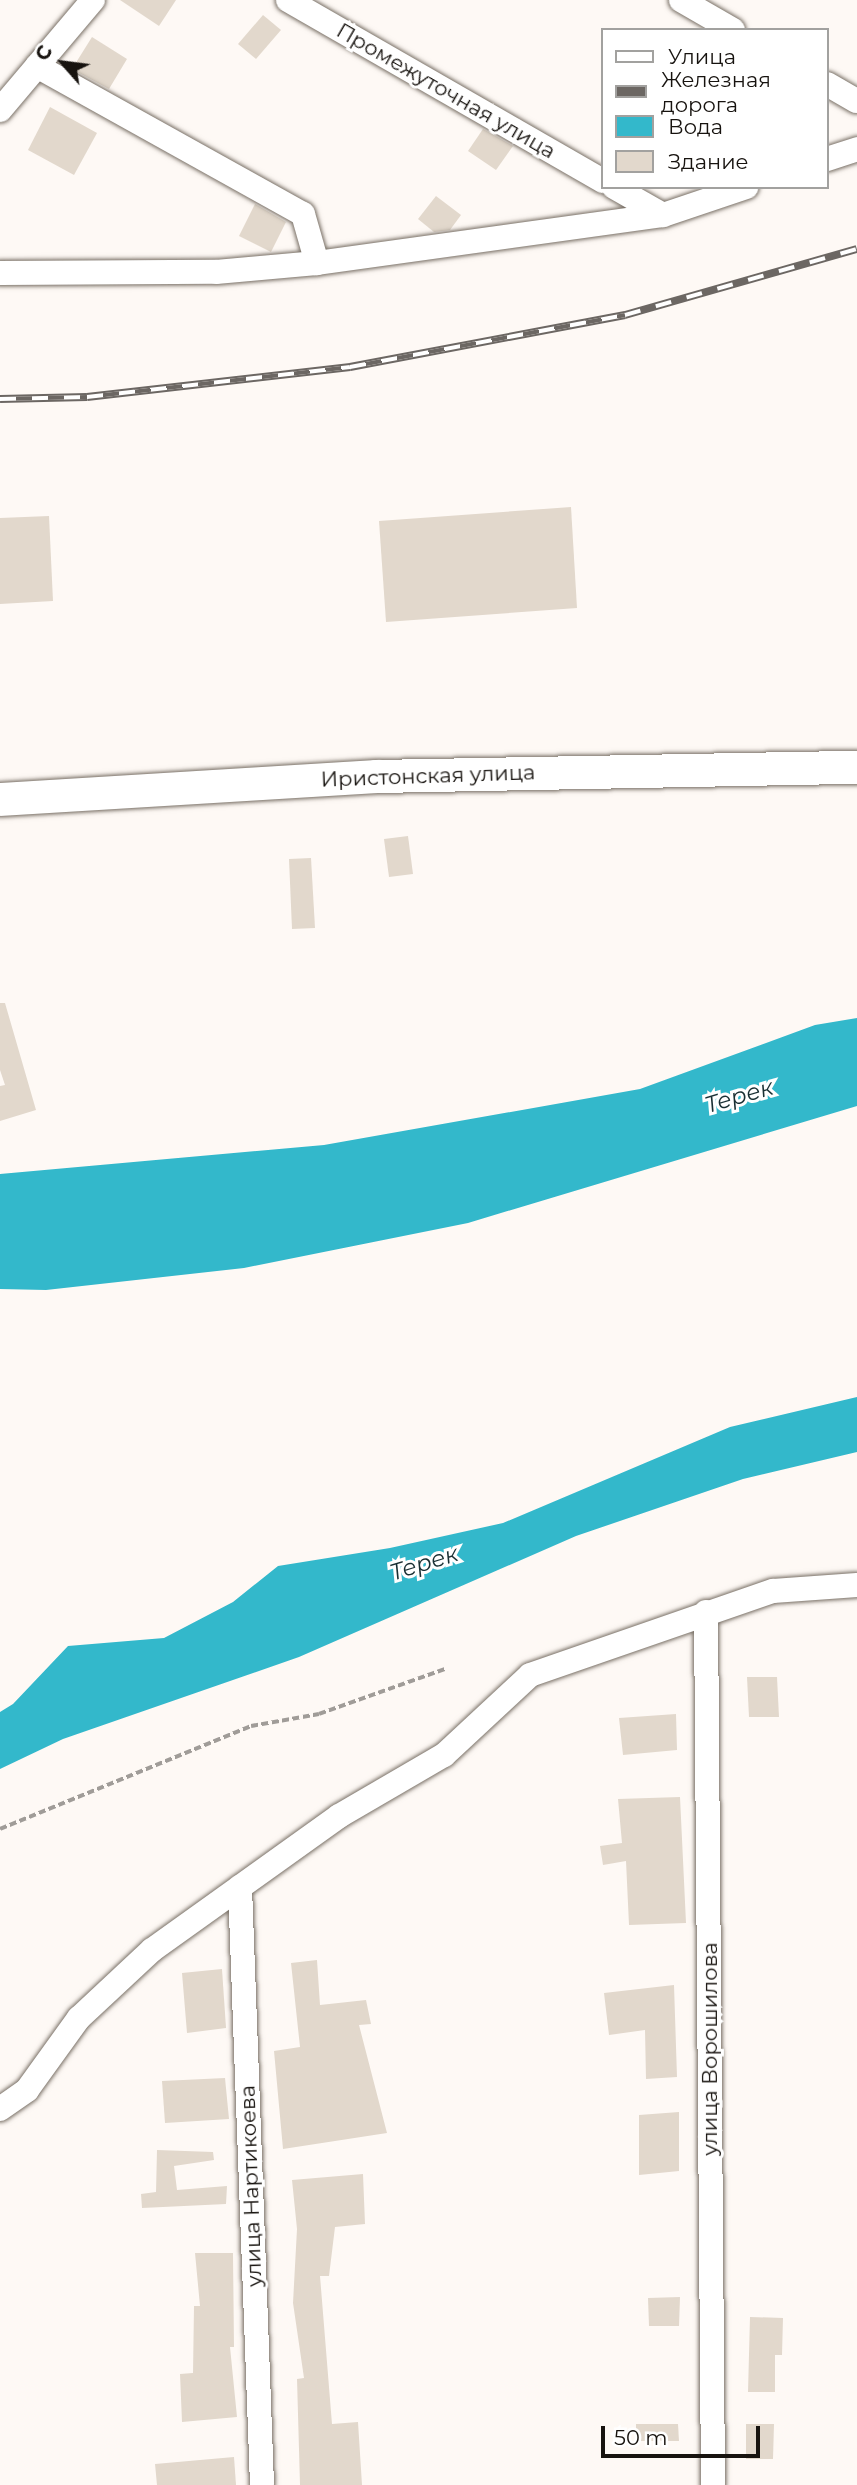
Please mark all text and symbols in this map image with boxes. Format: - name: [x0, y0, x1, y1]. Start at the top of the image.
- street label: Промежуточная улица: [332, 18, 560, 164]
- north arrow: [28, 28, 98, 98]
- legend: [602, 28, 829, 189]
- text: С: [31, 41, 57, 64]
- text: Улица: [668, 44, 736, 69]
- text: Железная дорога: [661, 67, 771, 117]
- text: Вода: [668, 114, 723, 139]
- text: Здание: [668, 149, 749, 174]
- street label: Иристонская улица: [320, 760, 536, 792]
- water label: Терек: [702, 1073, 776, 1119]
- water label: Терек: [386, 1540, 462, 1586]
- street label: улица Ворошилова: [697, 1942, 723, 2156]
- street label: улица Нартикоева: [235, 2085, 267, 2287]
- scale bar: [605, 2412, 764, 2456]
- text: 50 m: [614, 2425, 668, 2450]

